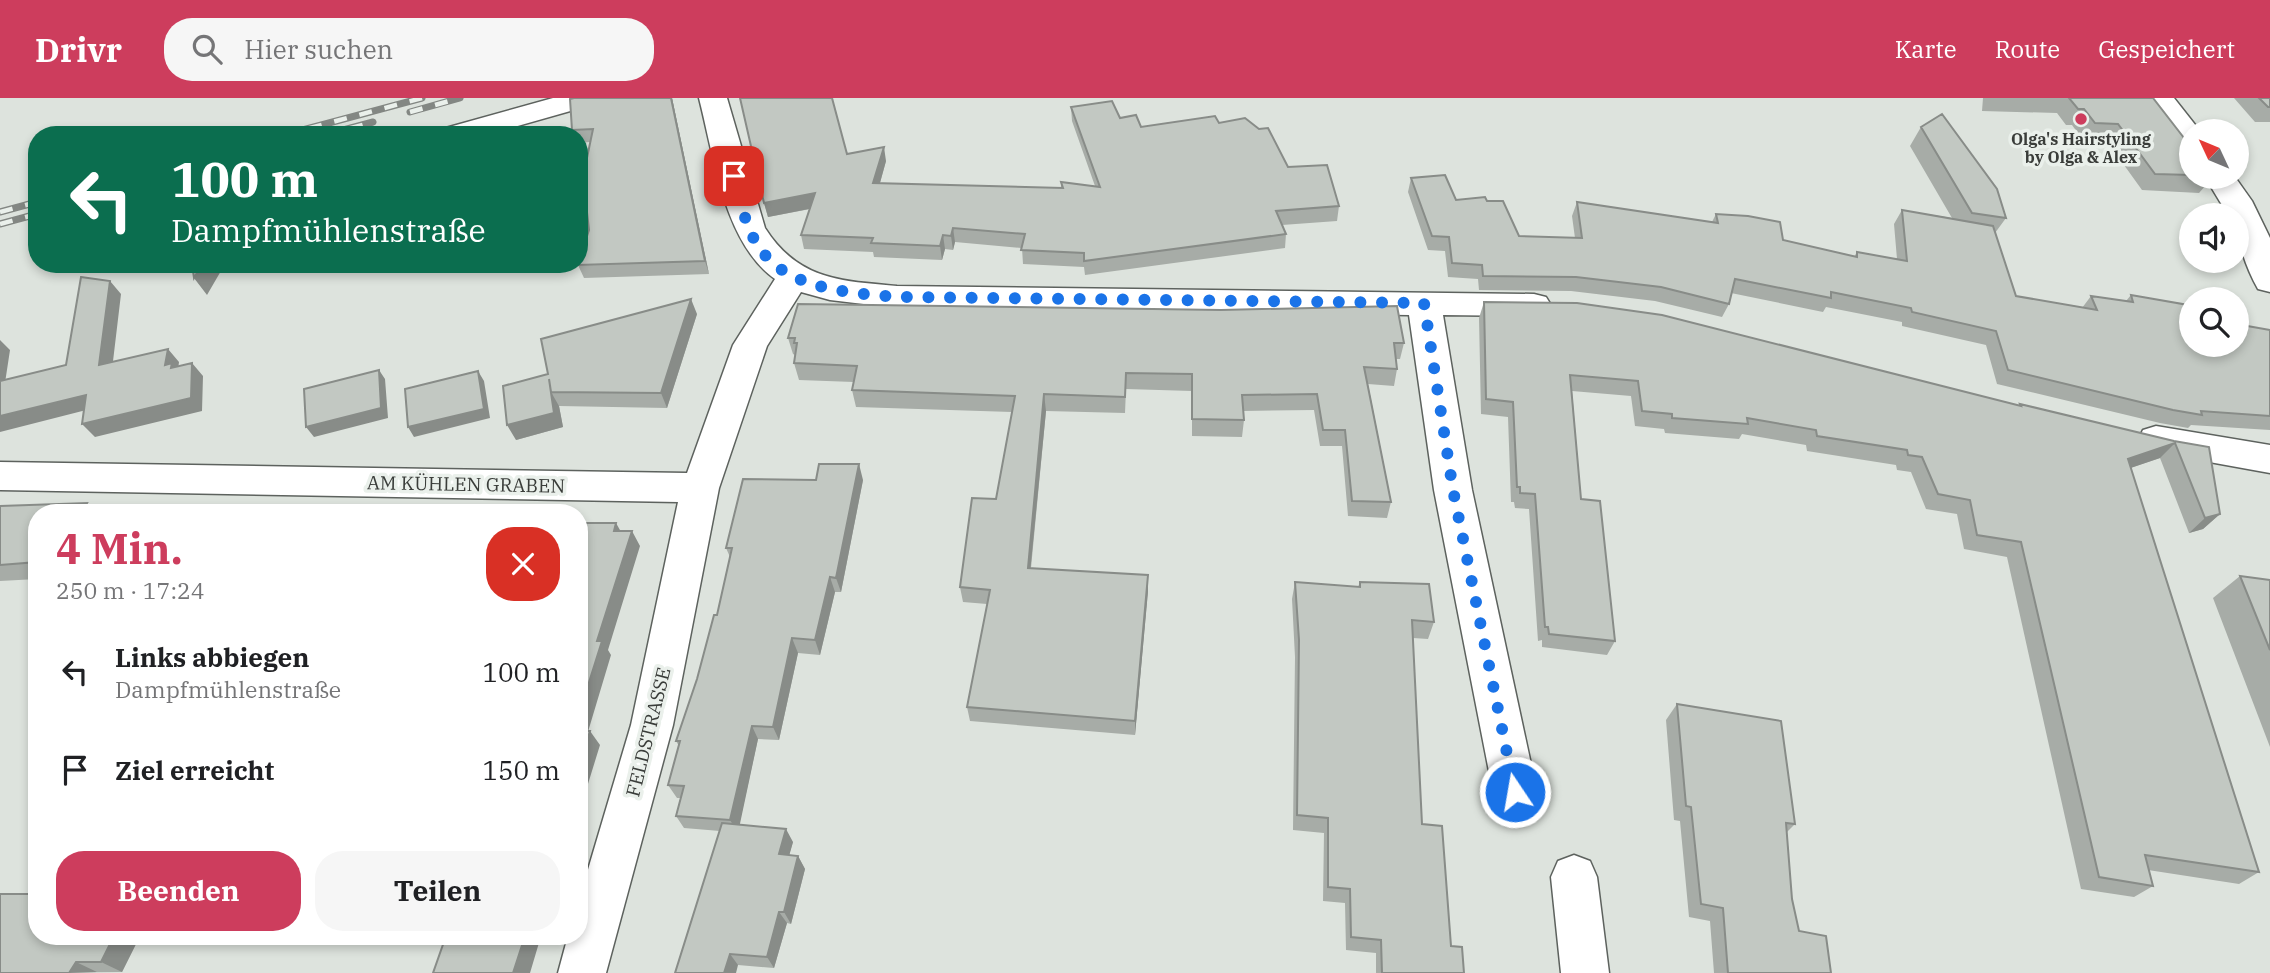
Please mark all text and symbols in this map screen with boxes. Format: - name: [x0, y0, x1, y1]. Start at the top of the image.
- search box: [164, 18, 654, 81]
- text: Drivr: [35, 28, 122, 71]
- icon: search: [188, 30, 226, 68]
- text: Hier suchen: [244, 32, 393, 66]
- text: Karte: [1895, 33, 1957, 65]
- text: Route: [1995, 33, 2060, 65]
- text: Gespeichert: [2098, 33, 2235, 65]
- marker: Olga's Hairstyling by Olga & Alex: [2073, 111, 2089, 127]
- north arrow: [2179, 119, 2249, 189]
- map controls: [2179, 119, 2249, 357]
- place label: Olga's Hairstyling by Olga & Alex: [2011, 129, 2152, 167]
- pin: [704, 146, 764, 206]
- text: 100 m: [171, 147, 318, 210]
- icon: left: [56, 154, 147, 245]
- icon: arrive: [715, 157, 753, 195]
- button: sound: [2179, 203, 2249, 273]
- text: Dampfmühlenstraße: [171, 209, 486, 251]
- button: search: [2179, 287, 2249, 357]
- street label: AM KÜHLEN GRABEN: [367, 470, 565, 498]
- text: 4 Min.: [56, 521, 183, 576]
- button: close: [486, 527, 560, 601]
- text: 250 m · 17:24: [56, 575, 205, 605]
- text: Links abbiegen: [115, 640, 310, 674]
- icon: left: [56, 653, 94, 691]
- text: 100 m: [482, 655, 560, 689]
- street label: FELDSTRASSE: [620, 665, 676, 799]
- text: Dampfmühlenstraße: [115, 674, 341, 704]
- icon: arrive: [56, 751, 94, 789]
- text: Ziel erreicht: [115, 753, 274, 787]
- text: 150 m: [482, 753, 560, 787]
- position arrow: [1478, 755, 1552, 829]
- button: Beenden: [56, 851, 301, 931]
- button: Teilen: [315, 851, 560, 931]

